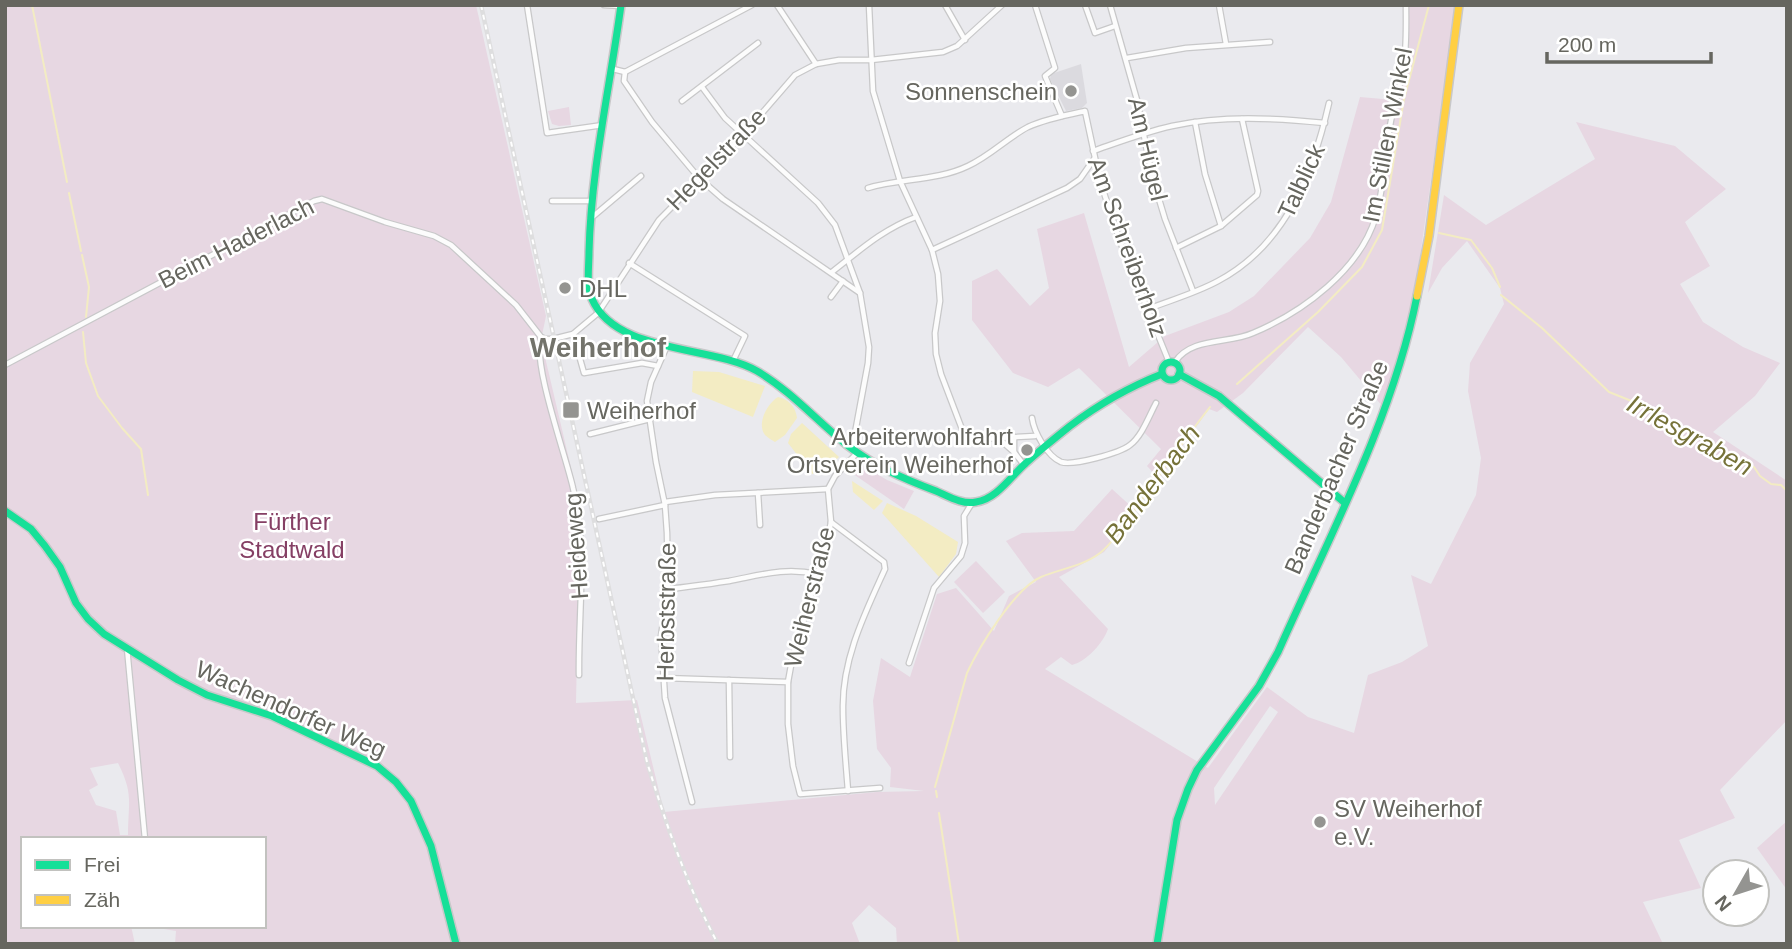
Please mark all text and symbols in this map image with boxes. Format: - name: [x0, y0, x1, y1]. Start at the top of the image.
- scale bar: [1547, 21, 1712, 65]
- text: 200 m: [1558, 33, 1616, 56]
- street label: Im Stillen Winkel: [1357, 45, 1417, 225]
- place label: Sonnenschein: [905, 78, 1057, 105]
- marker: Sonnenschein: [1063, 83, 1079, 99]
- street label: Am Hügel: [1123, 95, 1173, 203]
- street label: Hegelstraße: [661, 103, 771, 215]
- street label: Talblick: [1272, 139, 1330, 222]
- street label: Am Schreiberholz: [1083, 153, 1173, 341]
- street label: Beim Haderlach: [154, 192, 318, 294]
- place label: DHL: [579, 275, 627, 302]
- marker: DHL: [557, 280, 573, 296]
- district label: Weiherhof: [530, 332, 667, 363]
- street label: Banderbacher Straße: [1279, 356, 1393, 578]
- water label: Irrlesgraben: [1622, 388, 1758, 482]
- place label: Weiherhof: [587, 397, 696, 424]
- marker: Weiherhof: [561, 400, 581, 420]
- water label: Banderbach: [1098, 419, 1206, 549]
- place label: Arbeiterwohlfahrt Ortsverein Weiherhof: [787, 423, 1013, 478]
- marker: Arbeiterwohlfahrt Ortsverein Weiherhof: [1019, 442, 1035, 458]
- street label: Heideweg: [559, 492, 593, 600]
- park label: Fürther Stadtwald: [239, 508, 345, 563]
- street label: Weiherstraße: [779, 524, 839, 670]
- street label: Herbststraße: [651, 542, 681, 682]
- street label: Wachendorfer Weg: [192, 655, 390, 763]
- place label: SV Weiherhof e.V.: [1334, 795, 1482, 850]
- marker: SV Weiherhof e.V.: [1312, 814, 1328, 830]
- legend: [21, 837, 266, 928]
- text: Frei: [84, 853, 120, 876]
- north arrow: [1701, 858, 1771, 928]
- text: Zäh: [84, 888, 120, 911]
- text: N: [1711, 891, 1736, 915]

